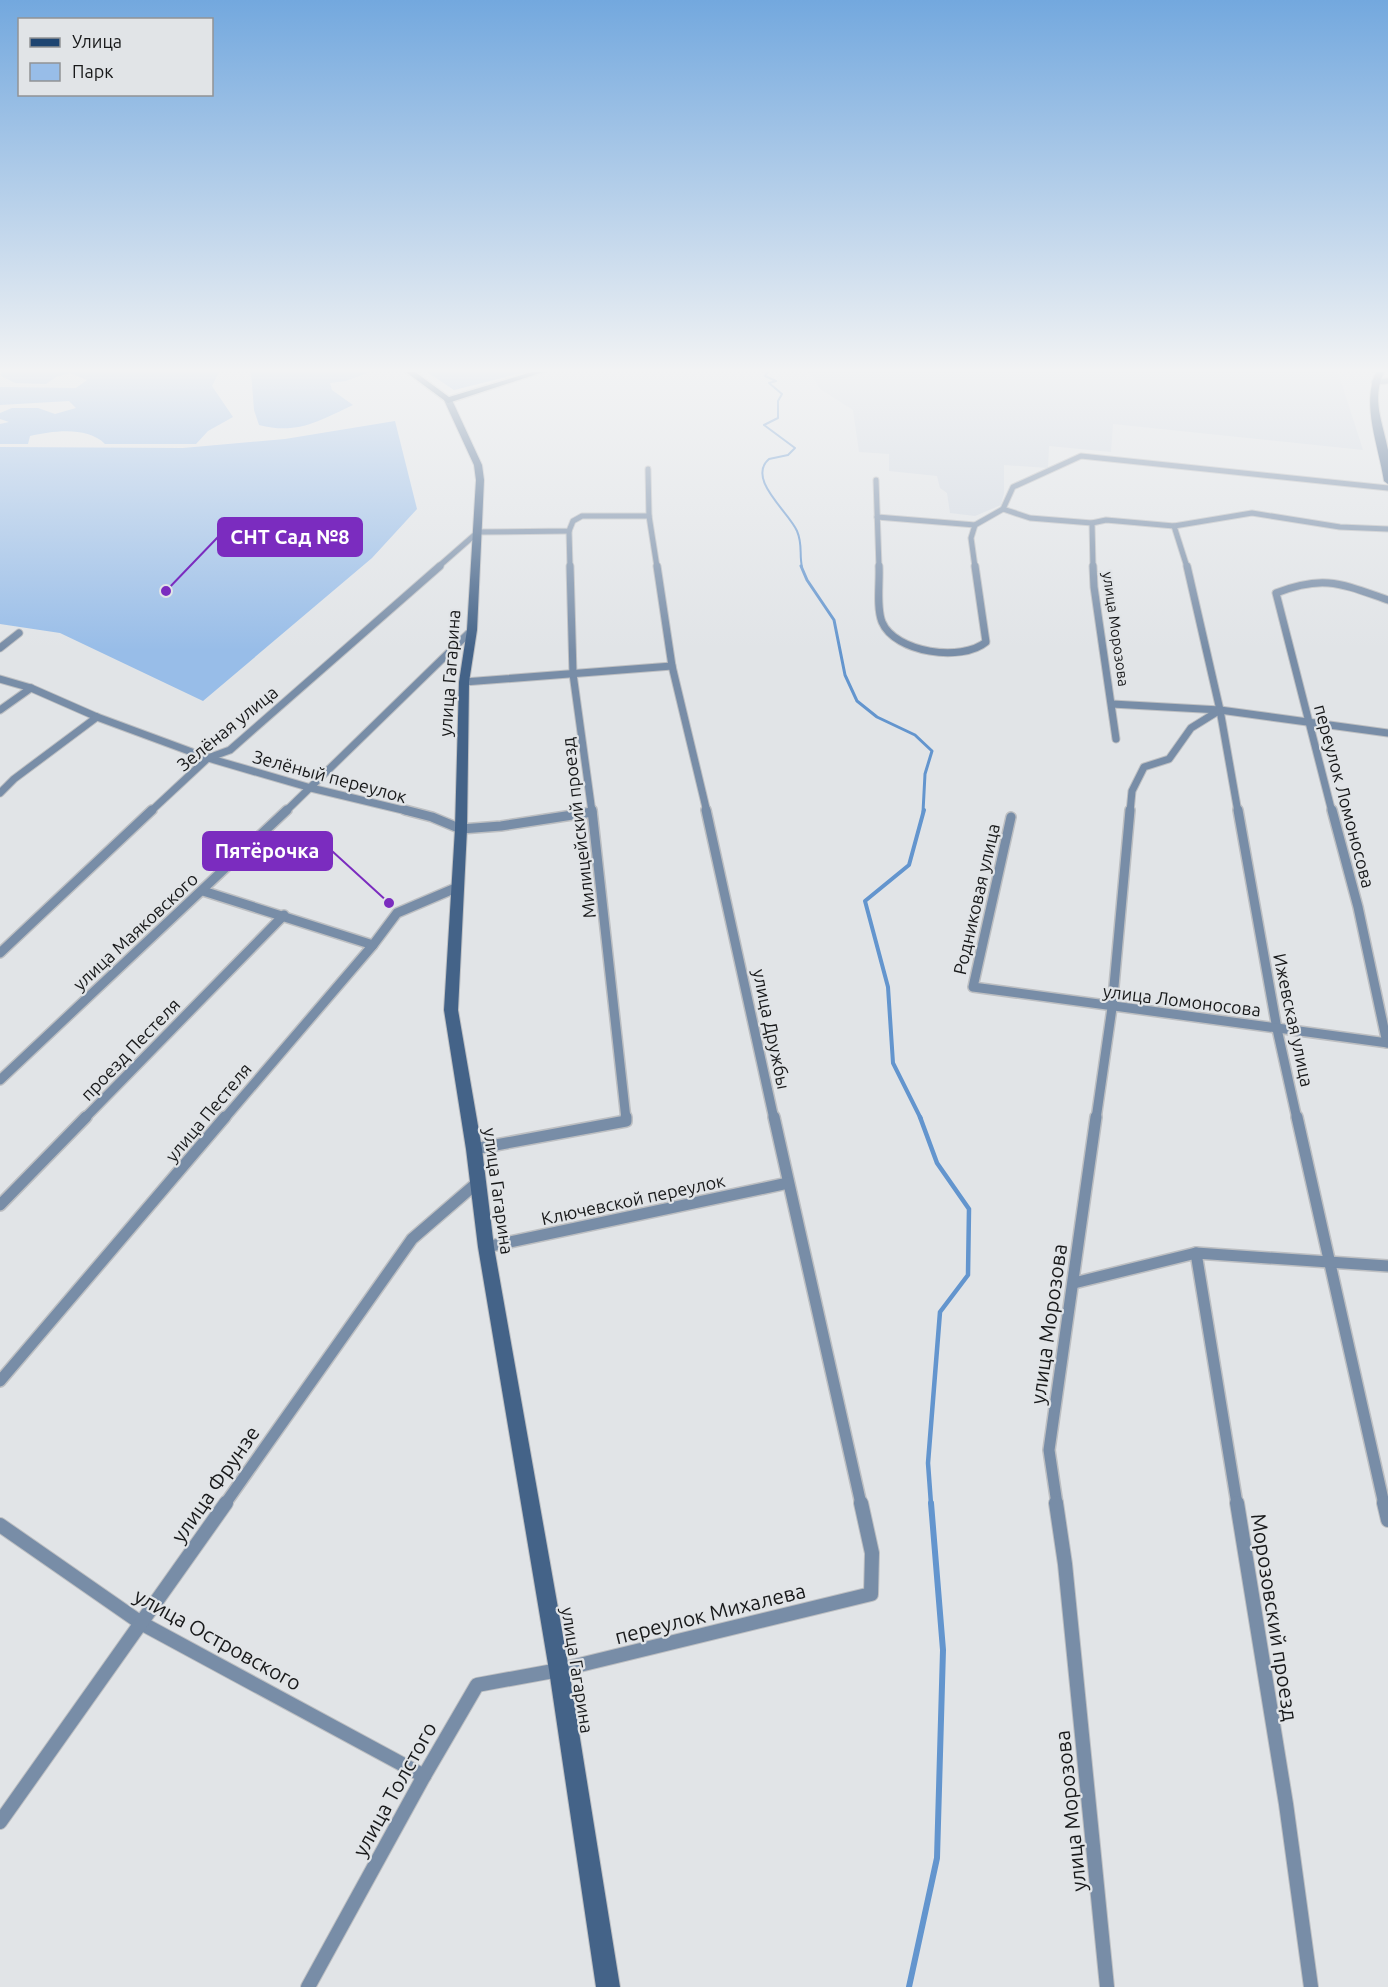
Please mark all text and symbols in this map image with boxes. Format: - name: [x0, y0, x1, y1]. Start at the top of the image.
- legend: [18, 18, 213, 96]
- text: Улица: [72, 31, 122, 51]
- text: Парк: [72, 61, 113, 81]
- callout: СНТ Сад №8: [218, 518, 362, 556]
- text: СНТ Сад №8: [230, 525, 350, 548]
- street label: улица Морозова: [1100, 571, 1132, 687]
- street label: улица Гагарина: [435, 609, 463, 737]
- street label: Зелёная улица: [173, 681, 281, 775]
- street label: переулок Ломоносова: [1311, 702, 1379, 890]
- street label: Милицейский проезд: [557, 736, 599, 920]
- street label: Зелёный переулок: [251, 746, 409, 806]
- street label: Родниковая улица: [949, 821, 1003, 977]
- callout: Пятёрочка: [203, 832, 332, 870]
- text: Пятёрочка: [215, 839, 319, 862]
- street label: улица Маяковского: [69, 868, 201, 994]
- street label: Ижевская улица: [1270, 952, 1318, 1088]
- street label: улица Дружбы: [749, 967, 795, 1091]
- street label: улица Ломоносова: [1102, 980, 1262, 1020]
- street label: проезд Пестеля: [76, 994, 184, 1104]
- street label: улица Пестеля: [161, 1059, 255, 1165]
- street label: улица Гагарина: [480, 1126, 518, 1256]
- street label: Ключевской переулок: [539, 1170, 727, 1228]
- street label: улица Морозова: [1025, 1242, 1071, 1406]
- street label: улица Фрунзе: [166, 1421, 264, 1547]
- street label: Морозовский проезд: [1247, 1512, 1303, 1722]
- street label: переулок Михалева: [612, 1578, 808, 1648]
- street label: улица Островского: [130, 1583, 306, 1695]
- street label: улица Гагарина: [558, 1605, 598, 1735]
- street label: улица Толстого: [347, 1718, 441, 1860]
- street label: улица Морозова: [1050, 1729, 1090, 1893]

